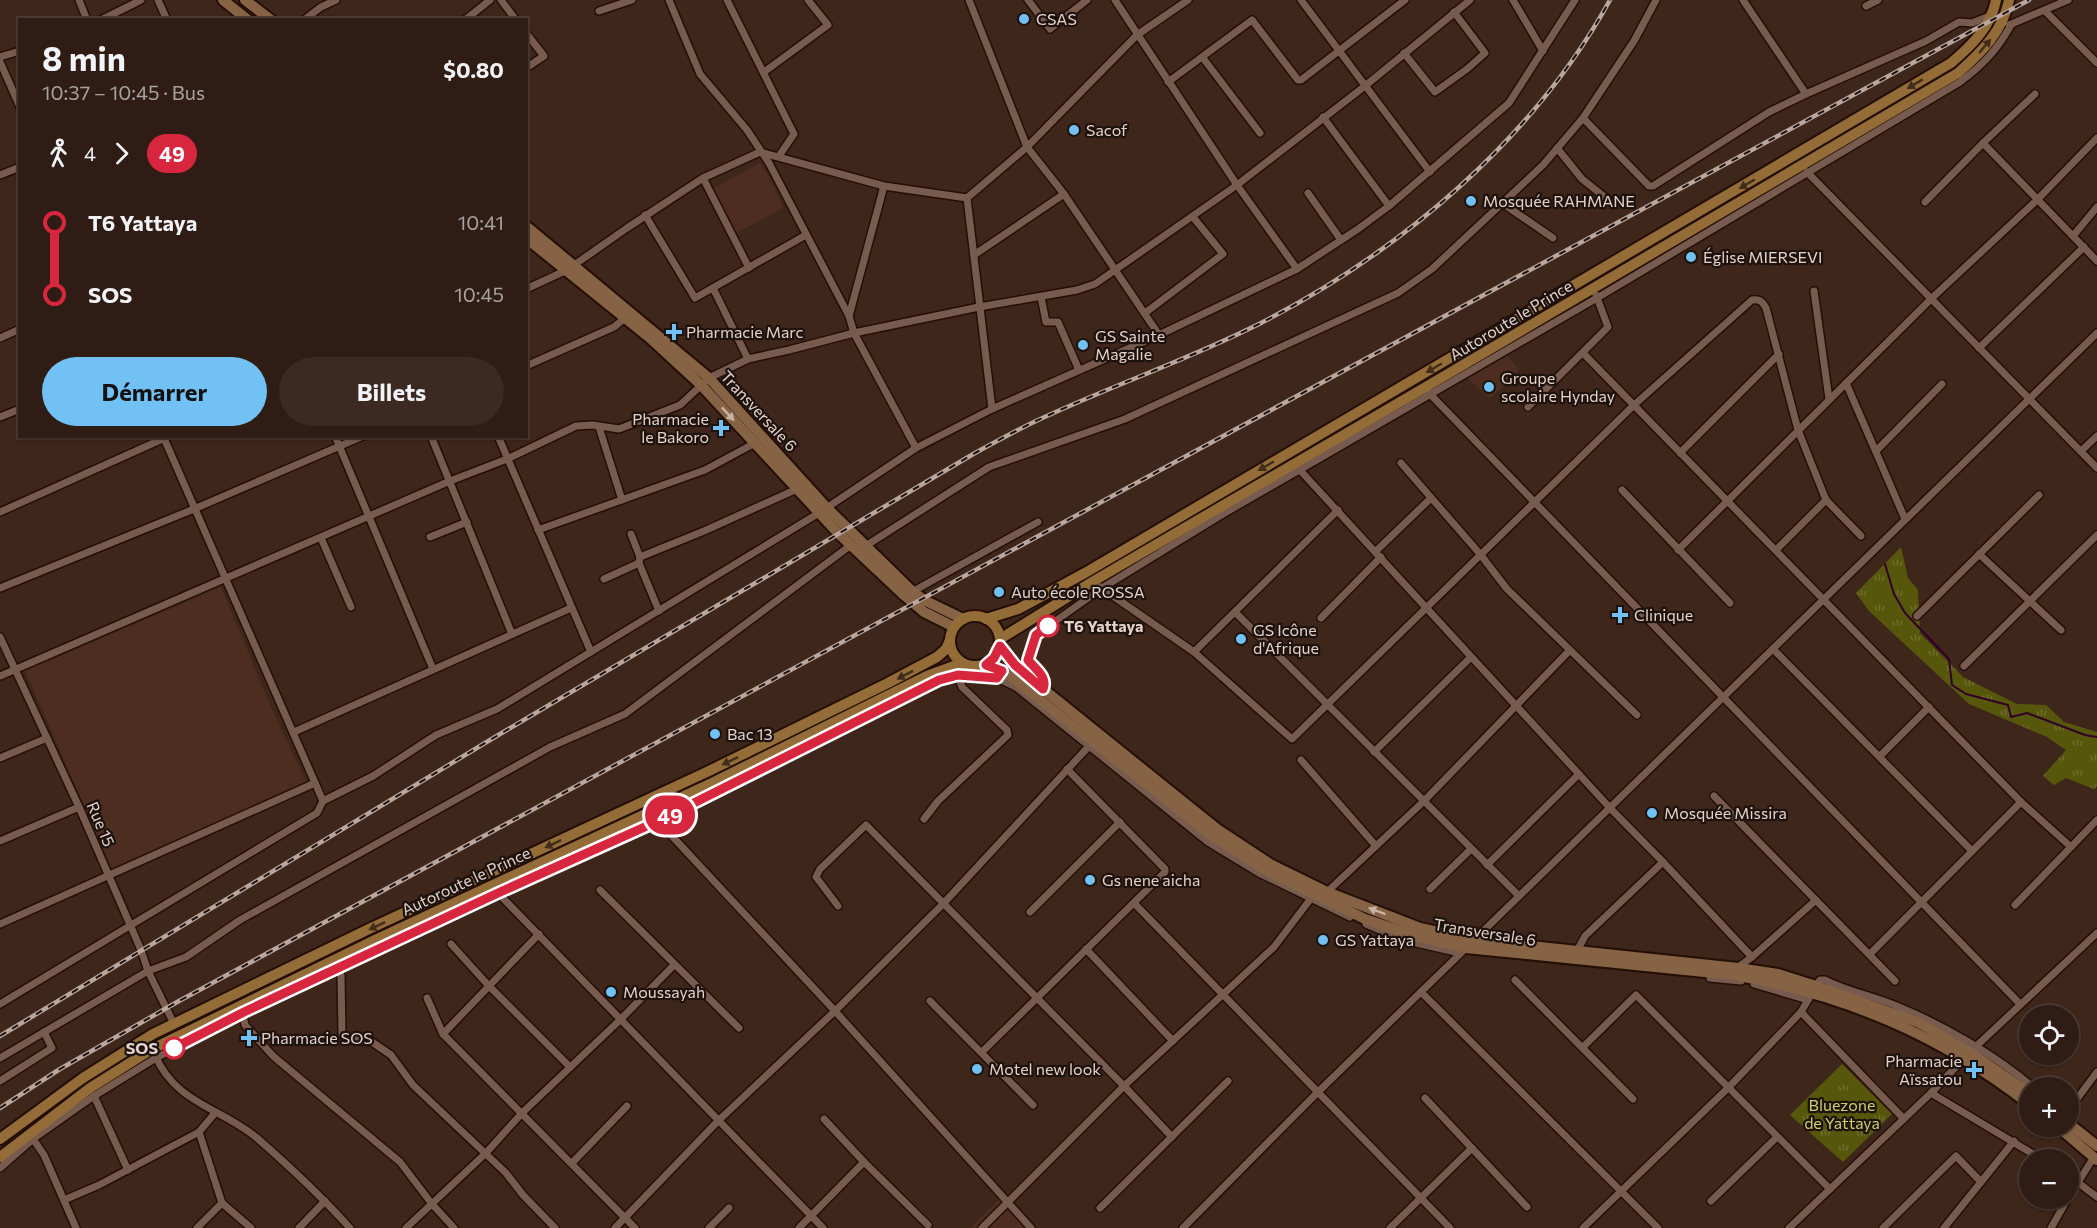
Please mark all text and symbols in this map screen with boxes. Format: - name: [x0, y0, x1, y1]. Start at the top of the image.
- place label: CSAS: [1036, 9, 1077, 28]
- marker: CSAS: [1017, 12, 1031, 26]
- text: 8 min: [42, 37, 126, 78]
- one-way arrow: [1978, 39, 1991, 54]
- text: $0.80: [443, 56, 504, 83]
- one-way arrow: [1907, 79, 1923, 90]
- text: 10:37 – 10:45 · Bus: [42, 80, 205, 104]
- place label: Sacof: [1086, 120, 1128, 139]
- marker: Sacof: [1067, 123, 1081, 137]
- icon: walk: [42, 137, 75, 170]
- icon: forward: [105, 137, 138, 170]
- text: 4: [84, 141, 96, 165]
- text: 49: [159, 141, 185, 166]
- one-way arrow: [1738, 179, 1755, 189]
- place label: Mosquée RAHMANE: [1483, 191, 1635, 210]
- marker: Mosquée RAHMANE: [1464, 194, 1478, 208]
- text: T6 Yattaya: [88, 209, 197, 236]
- text: 10:41: [458, 210, 504, 234]
- place label: Église MIERSEVI: [1703, 247, 1822, 266]
- marker: Église MIERSEVI: [1684, 250, 1698, 264]
- street label: Autoroute le Prince: [1446, 275, 1576, 364]
- text: SOS: [88, 281, 132, 308]
- text: 10:45: [454, 282, 504, 306]
- place label: Pharmacie Marc: [686, 322, 803, 341]
- marker: Pharmacie Marc: [667, 325, 681, 339]
- place label: GS Sainte Magalie: [1095, 326, 1165, 363]
- marker: GS Sainte Magalie: [1076, 338, 1090, 352]
- button: Démarrer: [42, 357, 267, 426]
- button: Billets: [279, 357, 504, 426]
- one-way arrow: [1426, 362, 1442, 373]
- street label: Transversale 6: [717, 366, 802, 455]
- place label: Groupe scolaire Hynday: [1501, 368, 1615, 405]
- marker: Groupe scolaire Hynday: [1482, 380, 1496, 394]
- one-way arrow: [721, 407, 735, 422]
- place label: Pharmacie le Bakoro: [632, 409, 709, 446]
- marker: Pharmacie le Bakoro: [714, 421, 728, 435]
- one-way arrow: [1258, 461, 1274, 472]
- place label: Auto école ROSSA: [1011, 582, 1145, 601]
- marker: Auto école ROSSA: [992, 585, 1006, 599]
- place label: Clinique: [1634, 605, 1693, 624]
- marker: Clinique: [1611, 606, 1629, 624]
- marker: T6 Yattaya: [1037, 615, 1059, 637]
- place label: T6 Yattaya: [1064, 616, 1143, 635]
- place label: GS Icône d'Afrique: [1253, 620, 1319, 657]
- marker: GS Icône d'Afrique: [1234, 632, 1248, 646]
- one-way arrow: [896, 670, 913, 679]
- place label: Bac 13: [727, 724, 773, 743]
- marker: Bac 13: [708, 727, 722, 741]
- one-way arrow: [721, 756, 738, 765]
- line badge: 49: [643, 796, 697, 834]
- street label: Rue 15: [84, 798, 119, 849]
- text: 49: [657, 803, 683, 828]
- place label: Mosquée Missira: [1664, 803, 1787, 822]
- marker: Mosquée Missira: [1645, 806, 1659, 820]
- one-way arrow: [545, 839, 562, 848]
- street label: Autoroute le Prince: [398, 842, 533, 919]
- place label: Gs nene aicha: [1102, 870, 1200, 889]
- marker: Gs nene aicha: [1083, 873, 1097, 887]
- one-way arrow: [1367, 906, 1385, 916]
- street label: Transversale 6: [1433, 914, 1538, 949]
- one-way arrow: [368, 921, 385, 930]
- place label: GS Yattaya: [1335, 930, 1414, 949]
- marker: GS Yattaya: [1316, 933, 1330, 947]
- place label: Moussayah: [623, 982, 705, 1001]
- marker: Moussayah: [604, 985, 618, 999]
- map controls: [2019, 1005, 2079, 1209]
- button: locate: [2019, 1005, 2079, 1065]
- place label: Pharmacie SOS: [261, 1028, 373, 1047]
- marker: Pharmacie SOS: [242, 1031, 256, 1045]
- marker: SOS: [163, 1037, 185, 1059]
- place label: SOS: [126, 1038, 158, 1057]
- place label: Pharmacie Aïssatou: [1885, 1051, 1962, 1088]
- place label: Motel new look: [989, 1059, 1101, 1078]
- marker: Motel new look: [970, 1062, 984, 1076]
- marker: Pharmacie Aïssatou: [1967, 1063, 1981, 1077]
- button: +: [2019, 1077, 2079, 1137]
- park label: Bluezone de Yattaya: [1804, 1095, 1880, 1132]
- button: −: [2019, 1149, 2079, 1209]

